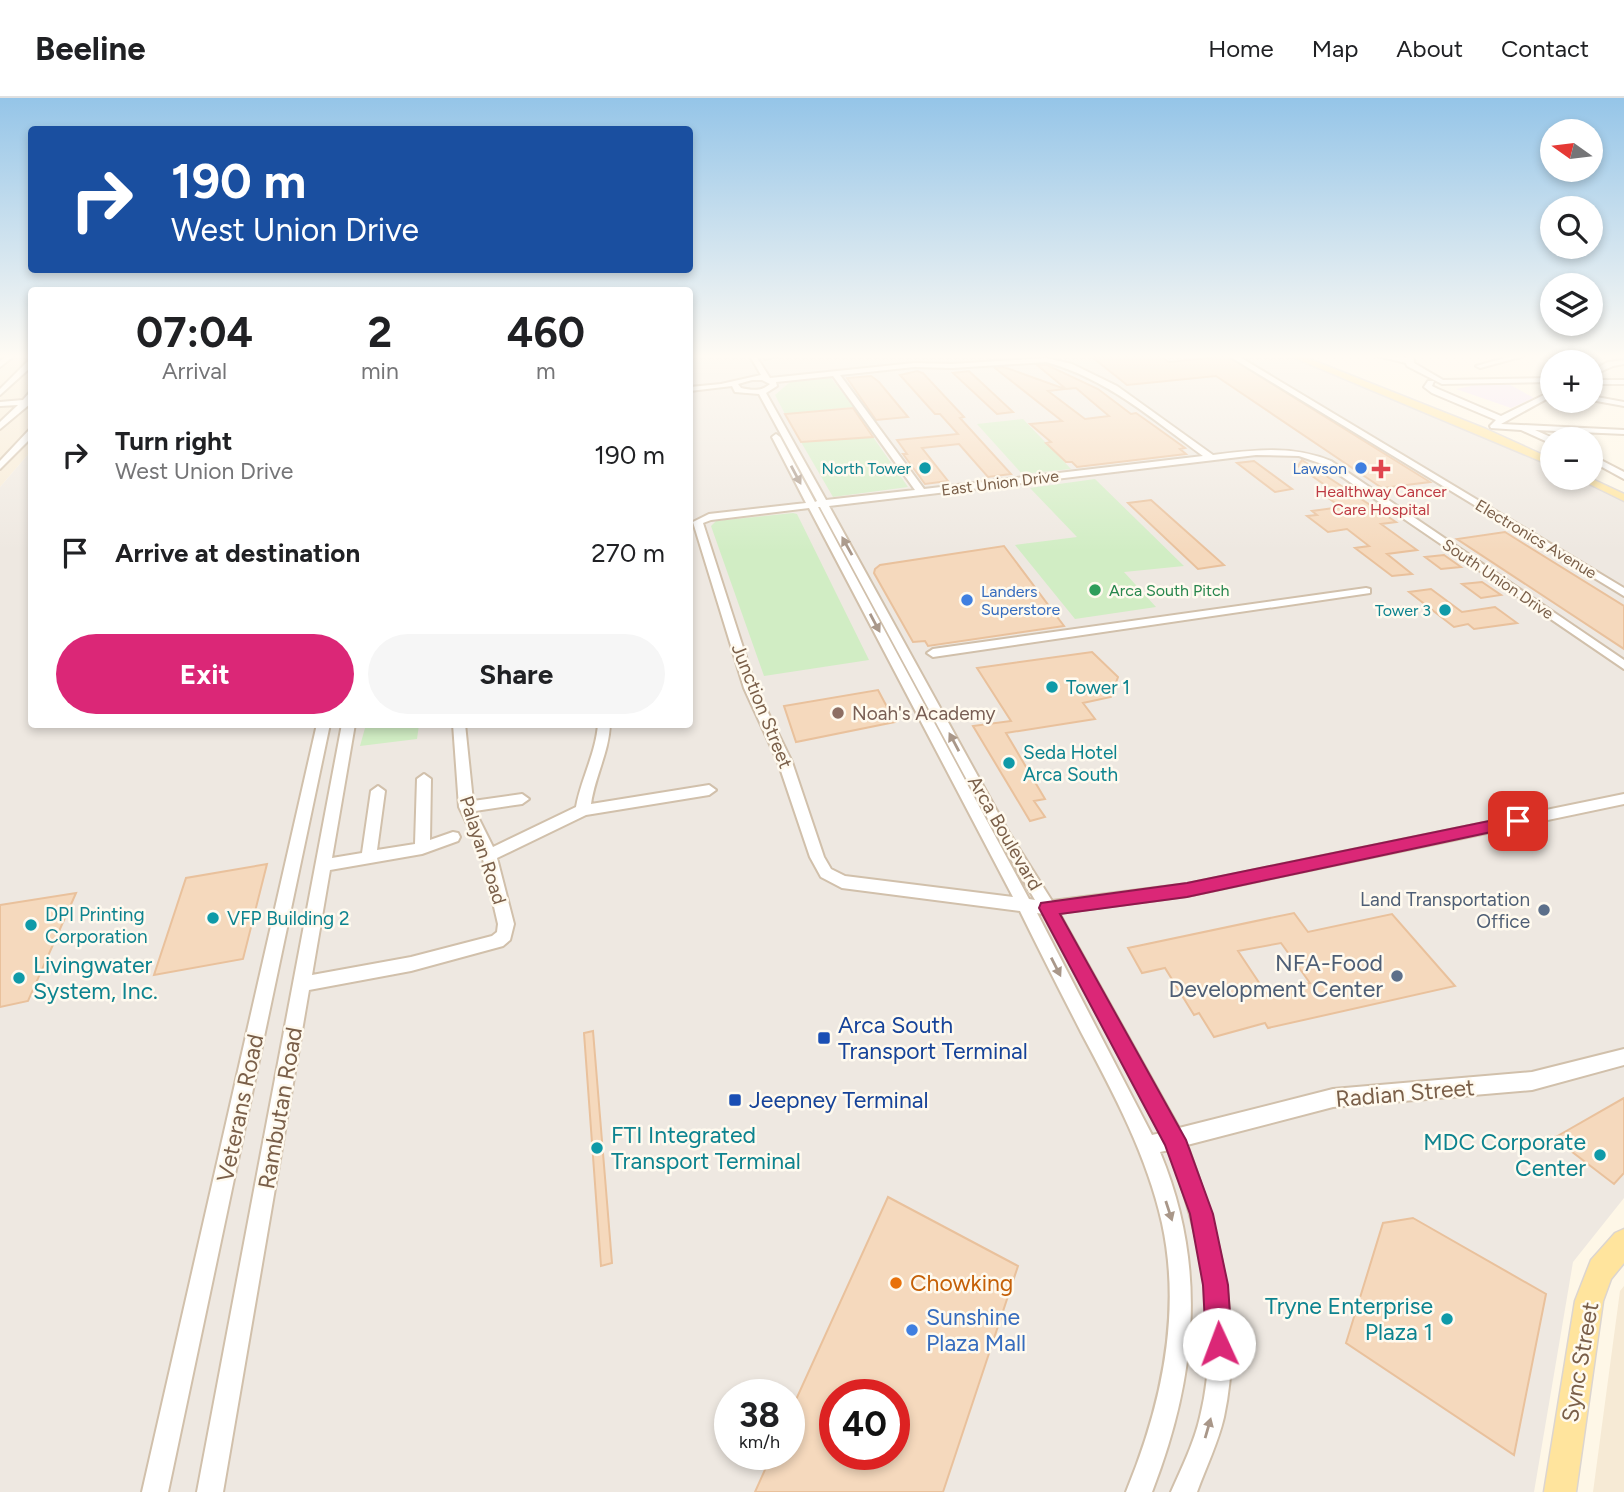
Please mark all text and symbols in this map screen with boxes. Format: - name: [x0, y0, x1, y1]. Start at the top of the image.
- text: Beeline: [35, 29, 146, 68]
- text: Home: [1208, 34, 1274, 63]
- text: Map: [1312, 34, 1358, 63]
- text: About: [1396, 34, 1463, 63]
- text: Contact: [1501, 34, 1589, 63]
- north arrow: [1540, 119, 1603, 182]
- map controls: [1540, 119, 1603, 490]
- text: 190 m: [171, 151, 306, 210]
- icon: right: [56, 154, 147, 245]
- button: search: [1540, 196, 1603, 259]
- text: West Union Drive: [171, 211, 419, 249]
- button: layers: [1540, 273, 1603, 336]
- text: 07:04: [136, 307, 253, 358]
- text: 2: [368, 307, 392, 358]
- text: 460: [507, 307, 585, 358]
- button: +: [1540, 350, 1603, 413]
- text: Arrival: [162, 357, 227, 385]
- text: min: [361, 357, 399, 385]
- text: m: [536, 357, 556, 385]
- text: Turn right: [115, 425, 232, 457]
- button: −: [1540, 427, 1603, 490]
- icon: right: [56, 436, 94, 474]
- text: 190 m: [594, 439, 665, 471]
- text: West Union Drive: [115, 457, 293, 485]
- place label: North Tower: [822, 459, 912, 478]
- place label: Lawson: [1292, 459, 1347, 478]
- marker: Healthway Cancer Care Hospital: [1371, 459, 1391, 479]
- marker: North Tower: [917, 460, 933, 476]
- marker: Lawson: [1353, 460, 1369, 476]
- one-way arrow: [790, 465, 802, 484]
- street label: East Union Drive: [940, 466, 1060, 500]
- place label: Healthway Cancer Care Hospital: [1315, 482, 1447, 519]
- street label: Electronics Avenue: [1472, 495, 1600, 583]
- icon: arrive: [56, 534, 94, 572]
- street label: South Union Drive: [1439, 535, 1557, 623]
- one-way arrow: [841, 536, 853, 555]
- text: Arrive at destination: [115, 537, 360, 569]
- text: 270 m: [591, 537, 665, 569]
- place label: Arca South Pitch: [1109, 581, 1230, 600]
- place label: Landers Superstore: [981, 582, 1061, 619]
- marker: Arca South Pitch: [1087, 582, 1103, 598]
- marker: Landers Superstore: [959, 592, 975, 608]
- place label: Tower 3: [1375, 601, 1431, 620]
- marker: Tower 3: [1437, 602, 1453, 618]
- one-way arrow: [869, 613, 881, 633]
- button: Exit: [56, 634, 354, 714]
- button: Share: [368, 634, 665, 714]
- street label: Junction Street: [727, 640, 797, 772]
- place label: Tower 1: [1066, 676, 1130, 699]
- marker: Tower 1: [1044, 679, 1060, 695]
- place label: Noah's Academy: [852, 702, 996, 725]
- marker: Noah's Academy: [830, 705, 846, 721]
- one-way arrow: [948, 732, 960, 752]
- place label: Seda Hotel Arca South: [1023, 741, 1118, 786]
- marker: Seda Hotel Arca South: [1001, 755, 1017, 771]
- street label: Arca Boulevard: [963, 772, 1047, 894]
- pin: [1488, 791, 1548, 851]
- street label: Palayan Road: [455, 793, 511, 907]
- icon: arrive: [1499, 802, 1537, 840]
- place label: Land Transportation Office: [1360, 888, 1530, 933]
- marker: Land Transportation Office: [1536, 902, 1552, 918]
- place label: DPI Printing Corporation: [45, 903, 148, 948]
- place label: VFP Building 2: [227, 907, 350, 930]
- marker: VFP Building 2: [205, 910, 221, 926]
- marker: DPI Printing Corporation: [23, 917, 39, 933]
- place label: NFA-Food Development Center: [1168, 949, 1383, 1003]
- place label: Livingwater System, Inc.: [33, 951, 158, 1005]
- one-way arrow: [1051, 957, 1062, 977]
- marker: NFA-Food Development Center: [1389, 968, 1405, 984]
- marker: Livingwater System, Inc.: [11, 970, 27, 986]
- place label: Arca South Transport Terminal: [838, 1011, 1028, 1065]
- street label: Rambutan Road: [252, 1025, 308, 1191]
- marker: Arca South Transport Terminal: [816, 1030, 832, 1046]
- street label: Veterans Road: [211, 1031, 269, 1185]
- street label: Radian Street: [1334, 1073, 1476, 1113]
- place label: Jeepney Terminal: [749, 1086, 929, 1114]
- marker: Jeepney Terminal: [727, 1092, 743, 1108]
- place label: FTI Integrated Transport Terminal: [611, 1121, 801, 1175]
- place label: MDC Corporate Center: [1423, 1128, 1586, 1182]
- marker: FTI Integrated Transport Terminal: [589, 1140, 605, 1156]
- marker: MDC Corporate Center: [1592, 1147, 1608, 1163]
- one-way arrow: [1164, 1201, 1174, 1222]
- place label: Chowking: [910, 1269, 1013, 1297]
- marker: Chowking: [888, 1275, 904, 1291]
- place label: Tryne Enterprise Plaza 1: [1265, 1292, 1433, 1346]
- street label: Sync Street: [1556, 1300, 1604, 1424]
- place label: Sunshine Plaza Mall: [926, 1303, 1026, 1357]
- position arrow: [1182, 1307, 1256, 1381]
- marker: Tryne Enterprise Plaza 1: [1439, 1311, 1455, 1327]
- marker: Sunshine Plaza Mall: [904, 1322, 920, 1338]
- speed limit sign: 40: [819, 1379, 910, 1470]
- text: 38: [739, 1394, 780, 1436]
- one-way arrow: [1203, 1417, 1214, 1439]
- text: km/h: [739, 1431, 780, 1453]

